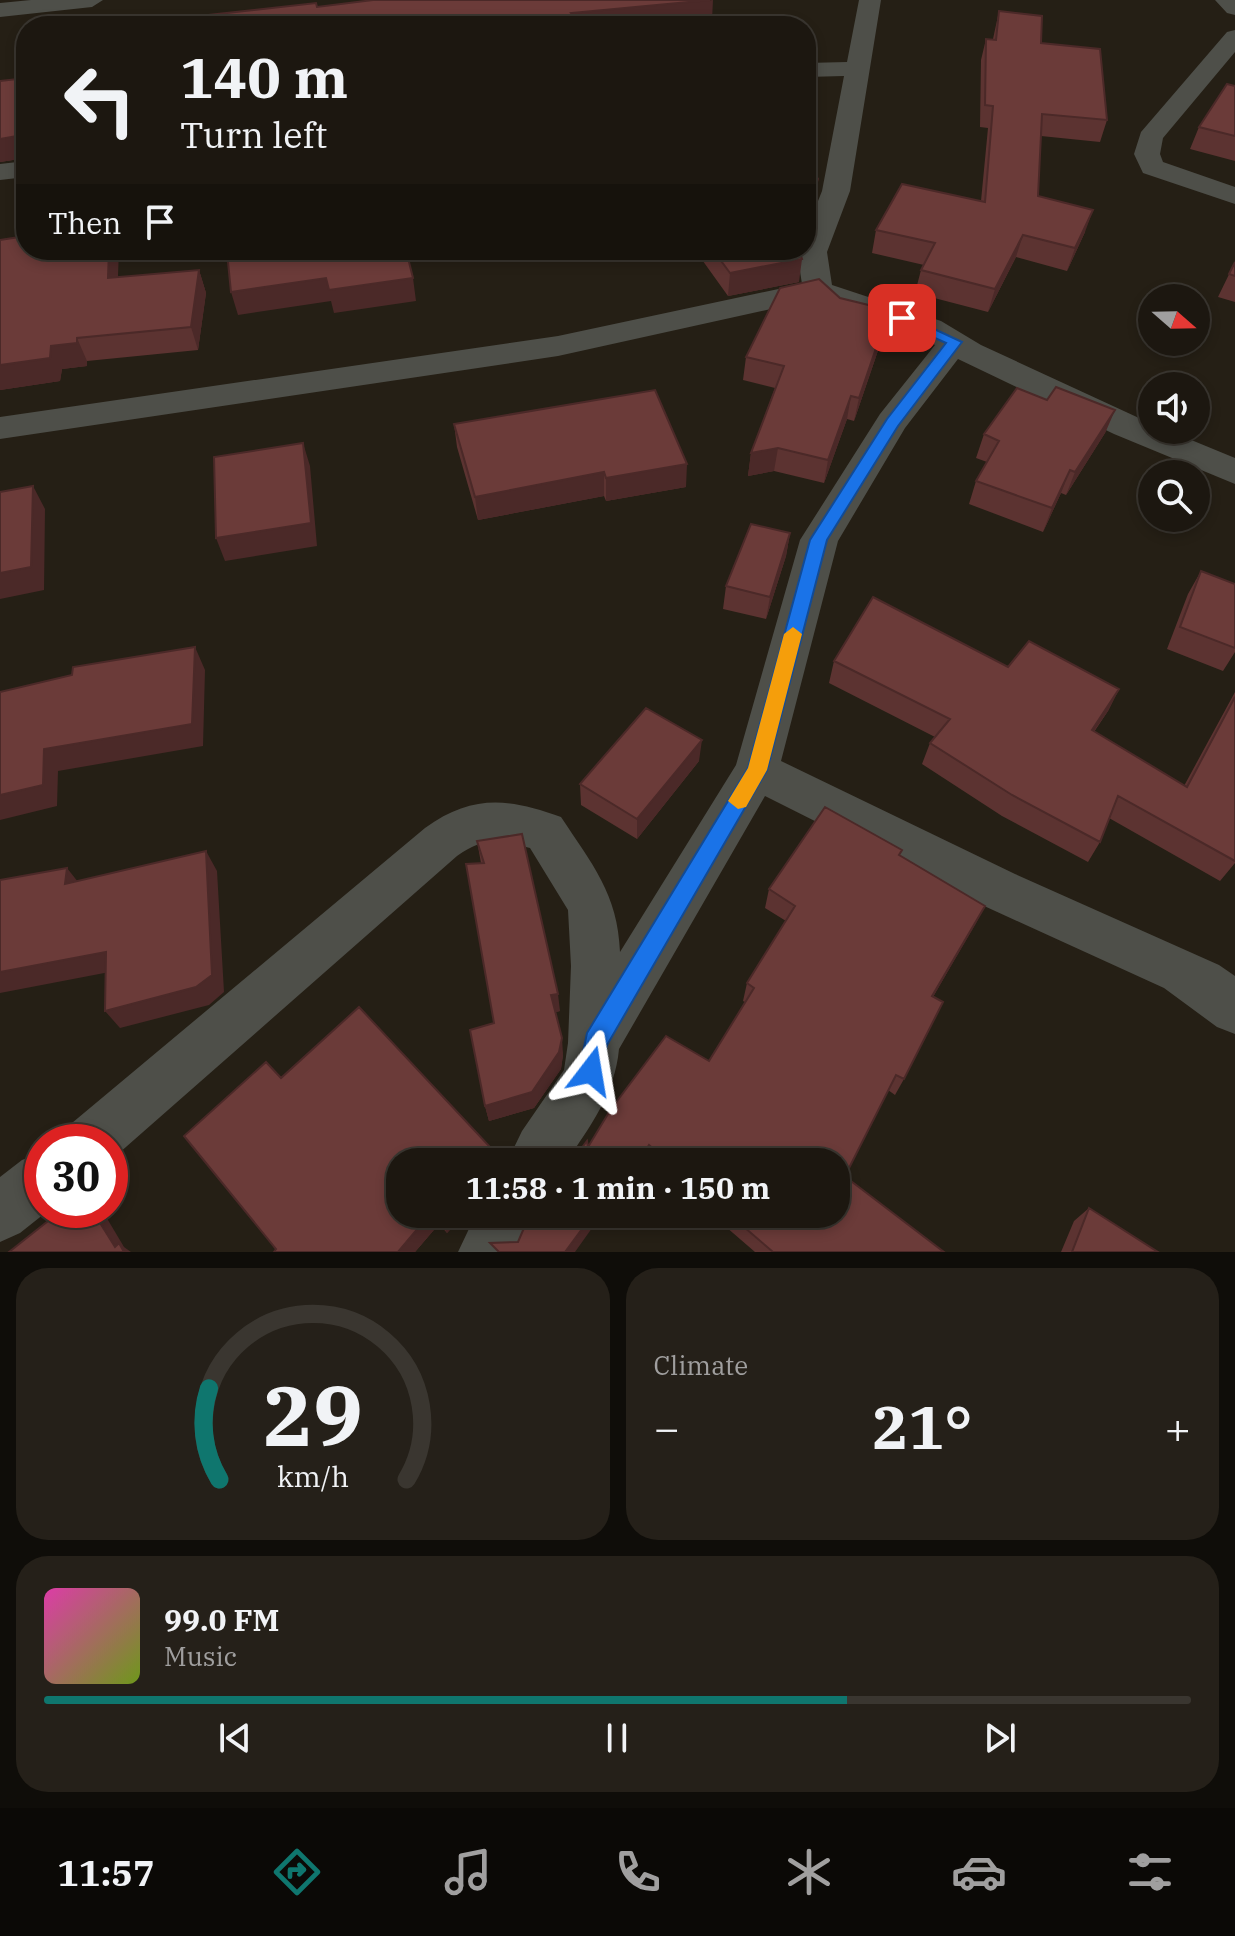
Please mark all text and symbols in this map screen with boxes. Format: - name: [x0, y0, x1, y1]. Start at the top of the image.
- text: 140 m: [180, 41, 348, 113]
- icon: left: [48, 48, 152, 152]
- text: Turn left: [180, 111, 327, 158]
- icon: arrive: [138, 200, 182, 244]
- text: Then: [48, 203, 122, 242]
- pin: [868, 284, 936, 352]
- north arrow: [1138, 284, 1210, 356]
- map controls: [1138, 284, 1210, 532]
- icon: arrive: [880, 296, 924, 340]
- button: sound: [1138, 372, 1210, 444]
- button: search: [1138, 460, 1210, 532]
- position arrow: [549, 1029, 633, 1113]
- speed limit sign: 30: [24, 1124, 128, 1228]
- text: 11:58 · 1 min · 150 m: [466, 1168, 770, 1207]
- text: Climate: [654, 1348, 748, 1382]
- text: 29: [263, 1361, 363, 1469]
- text: 21°: [872, 1387, 972, 1466]
- text: −: [654, 1399, 680, 1456]
- text: +: [1165, 1399, 1191, 1456]
- text: km/h: [277, 1458, 349, 1495]
- text: 99.0 FM: [164, 1600, 279, 1639]
- text: Music: [164, 1639, 237, 1673]
- icon: previous: [213, 1716, 257, 1760]
- icon: pause: [595, 1716, 639, 1760]
- icon: next: [978, 1716, 1022, 1760]
- icon: directions: [269, 1844, 325, 1900]
- icon: music: [440, 1844, 496, 1900]
- icon: phone: [610, 1844, 666, 1900]
- icon: climate: [781, 1844, 837, 1900]
- icon: car: [951, 1844, 1007, 1900]
- icon: filters: [1122, 1844, 1178, 1900]
- text: 11:57: [57, 1849, 155, 1896]

